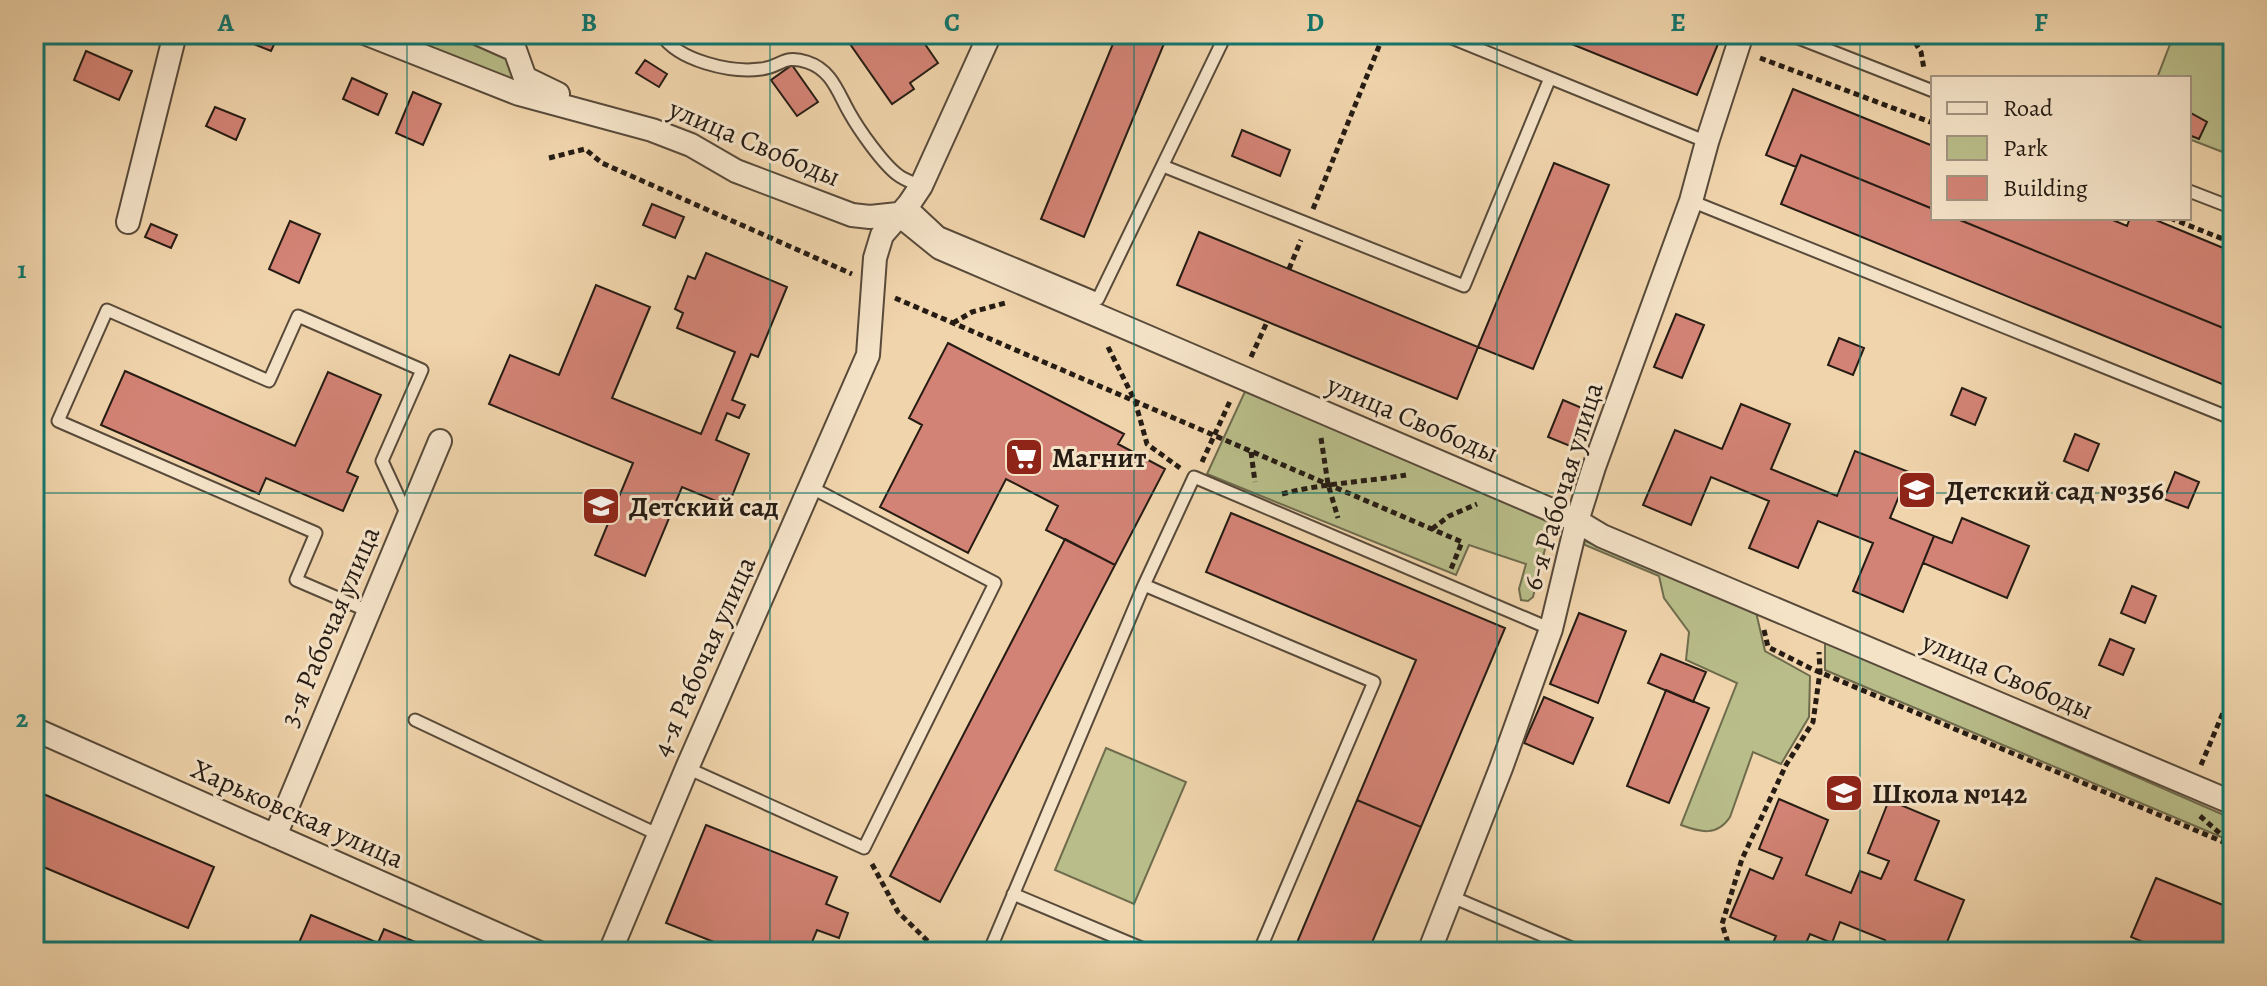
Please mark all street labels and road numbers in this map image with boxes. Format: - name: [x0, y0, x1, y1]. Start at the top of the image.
- street label: улица Свободы: [662, 89, 846, 196]
- street label: улица Свободы: [1320, 365, 1504, 472]
- street label: 6-я Рабочая улица: [1513, 378, 1613, 595]
- street label: 3-я Рабочая улица: [271, 520, 389, 732]
- street label: 4-я Рабочая улица: [643, 550, 765, 763]
- street label: улица Свободы: [1915, 622, 2099, 729]
- street label: Харьковская улица: [185, 750, 410, 878]

